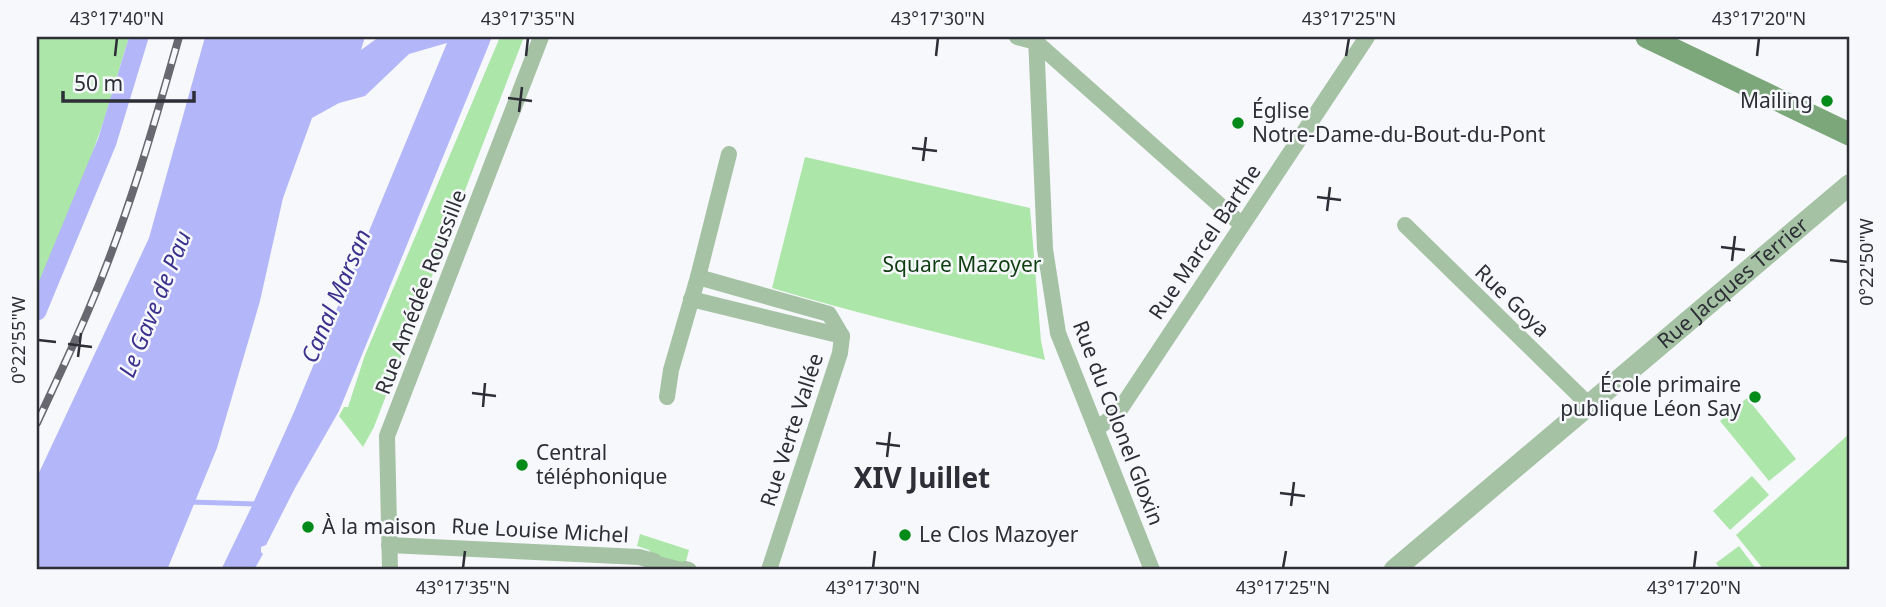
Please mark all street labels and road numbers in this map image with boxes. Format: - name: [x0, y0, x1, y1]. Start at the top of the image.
- street label: Rue Marcel Barthe: [1142, 158, 1267, 325]
- street label: Rue Amédée Roussille: [368, 185, 472, 398]
- street label: Rue Jacques Terrier: [1651, 210, 1814, 354]
- street label: Rue Goya: [1469, 258, 1556, 343]
- street label: Rue du Colonel Gloxin: [1067, 316, 1171, 529]
- street label: Rue Verte Vallée: [753, 350, 829, 510]
- street label: Rue Louise Michel: [451, 511, 629, 549]

